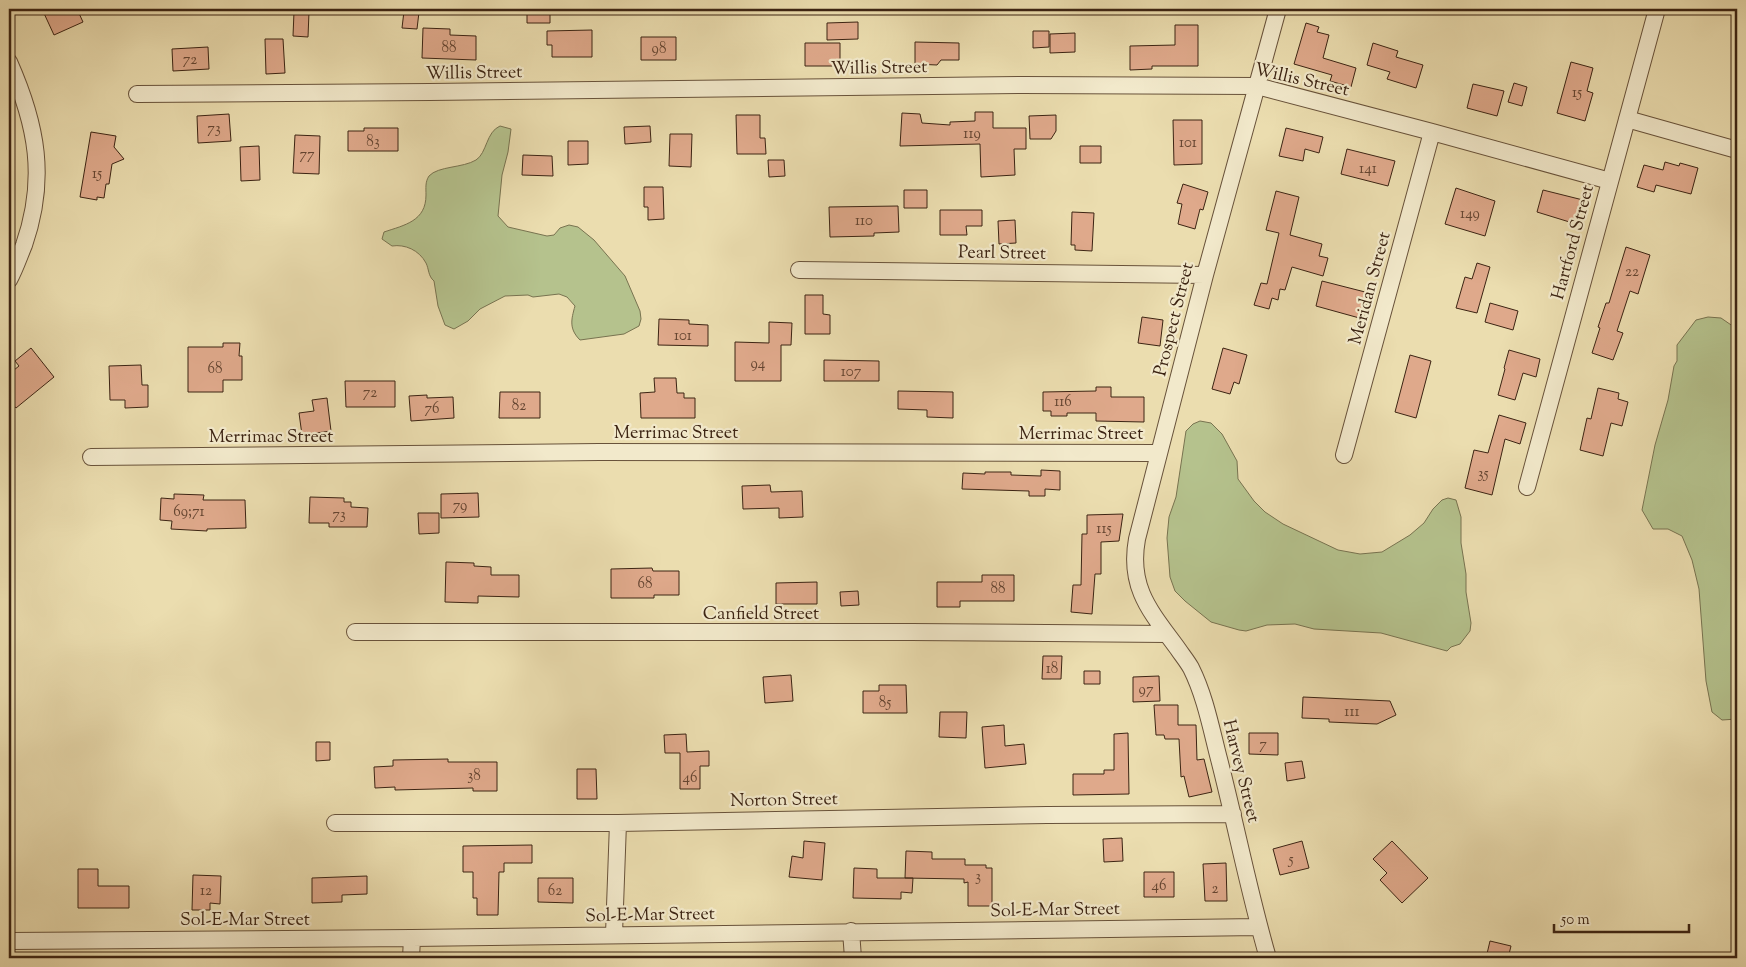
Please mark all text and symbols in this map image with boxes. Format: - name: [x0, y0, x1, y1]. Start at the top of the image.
- house number: 88: [441, 38, 457, 59]
- house number: 98: [652, 39, 666, 60]
- house number: 72: [183, 50, 197, 71]
- street label: Willis Street: [831, 55, 928, 83]
- street label: Willis Street: [1252, 57, 1352, 104]
- street label: Willis Street: [426, 60, 523, 88]
- house number: 15: [1572, 83, 1582, 104]
- house number: 73: [207, 119, 221, 140]
- house number: 119: [963, 124, 981, 145]
- house number: 83: [366, 132, 380, 153]
- house number: 101: [1179, 133, 1197, 154]
- house number: 77: [299, 145, 315, 166]
- house number: 141: [1359, 159, 1377, 180]
- house number: 15: [92, 164, 102, 185]
- street label: Hartford Street: [1546, 182, 1602, 303]
- house number: 149: [1460, 204, 1480, 225]
- house number: 110: [855, 211, 873, 232]
- street label: Meridan Street: [1343, 229, 1398, 348]
- street label: Pearl Street: [958, 240, 1046, 268]
- street label: Prospect Street: [1148, 260, 1202, 379]
- house number: 22: [1625, 262, 1639, 283]
- house number: 101: [674, 326, 692, 347]
- house number: 94: [751, 354, 766, 375]
- house number: 68: [208, 359, 222, 380]
- house number: 107: [841, 362, 862, 383]
- house number: 72: [363, 383, 377, 404]
- house number: 116: [1054, 392, 1072, 413]
- house number: 82: [512, 396, 526, 417]
- house number: 76: [425, 399, 439, 420]
- street label: Merrimac Street: [614, 421, 738, 447]
- street label: Merrimac Street: [1019, 422, 1143, 448]
- street label: Merrimac Street: [209, 425, 333, 451]
- house number: 35: [1477, 464, 1489, 485]
- house number: 79: [453, 496, 467, 517]
- house number: 69;71: [173, 502, 205, 523]
- house number: 73: [332, 505, 346, 526]
- house number: 115: [1096, 519, 1112, 540]
- house number: 68: [638, 574, 652, 595]
- house number: 88: [990, 579, 1006, 600]
- street label: Canfield Street: [703, 602, 819, 628]
- house number: 18: [1046, 659, 1058, 680]
- house number: 97: [1139, 680, 1154, 701]
- house number: 85: [879, 693, 891, 714]
- house number: 111: [1344, 702, 1360, 723]
- street label: Harvey Street: [1215, 717, 1265, 826]
- house number: 7: [1259, 735, 1267, 756]
- house number: 38: [467, 766, 481, 787]
- house number: 46: [683, 768, 697, 789]
- street label: Norton Street: [730, 787, 838, 815]
- house number: 5: [1287, 850, 1294, 871]
- house number: 3: [975, 867, 981, 888]
- house number: 46: [1152, 876, 1166, 897]
- house number: 2: [1211, 879, 1219, 900]
- house number: 12: [200, 881, 212, 902]
- house number: 62: [548, 881, 562, 902]
- street label: Sol-E-Mar Street: [990, 897, 1120, 925]
- street label: Sol-E-Mar Street: [585, 902, 715, 930]
- scale bar: [1554, 902, 1688, 934]
- street label: Sol-E-Mar Street: [180, 908, 310, 934]
- text: 50 m: [1560, 910, 1590, 931]

